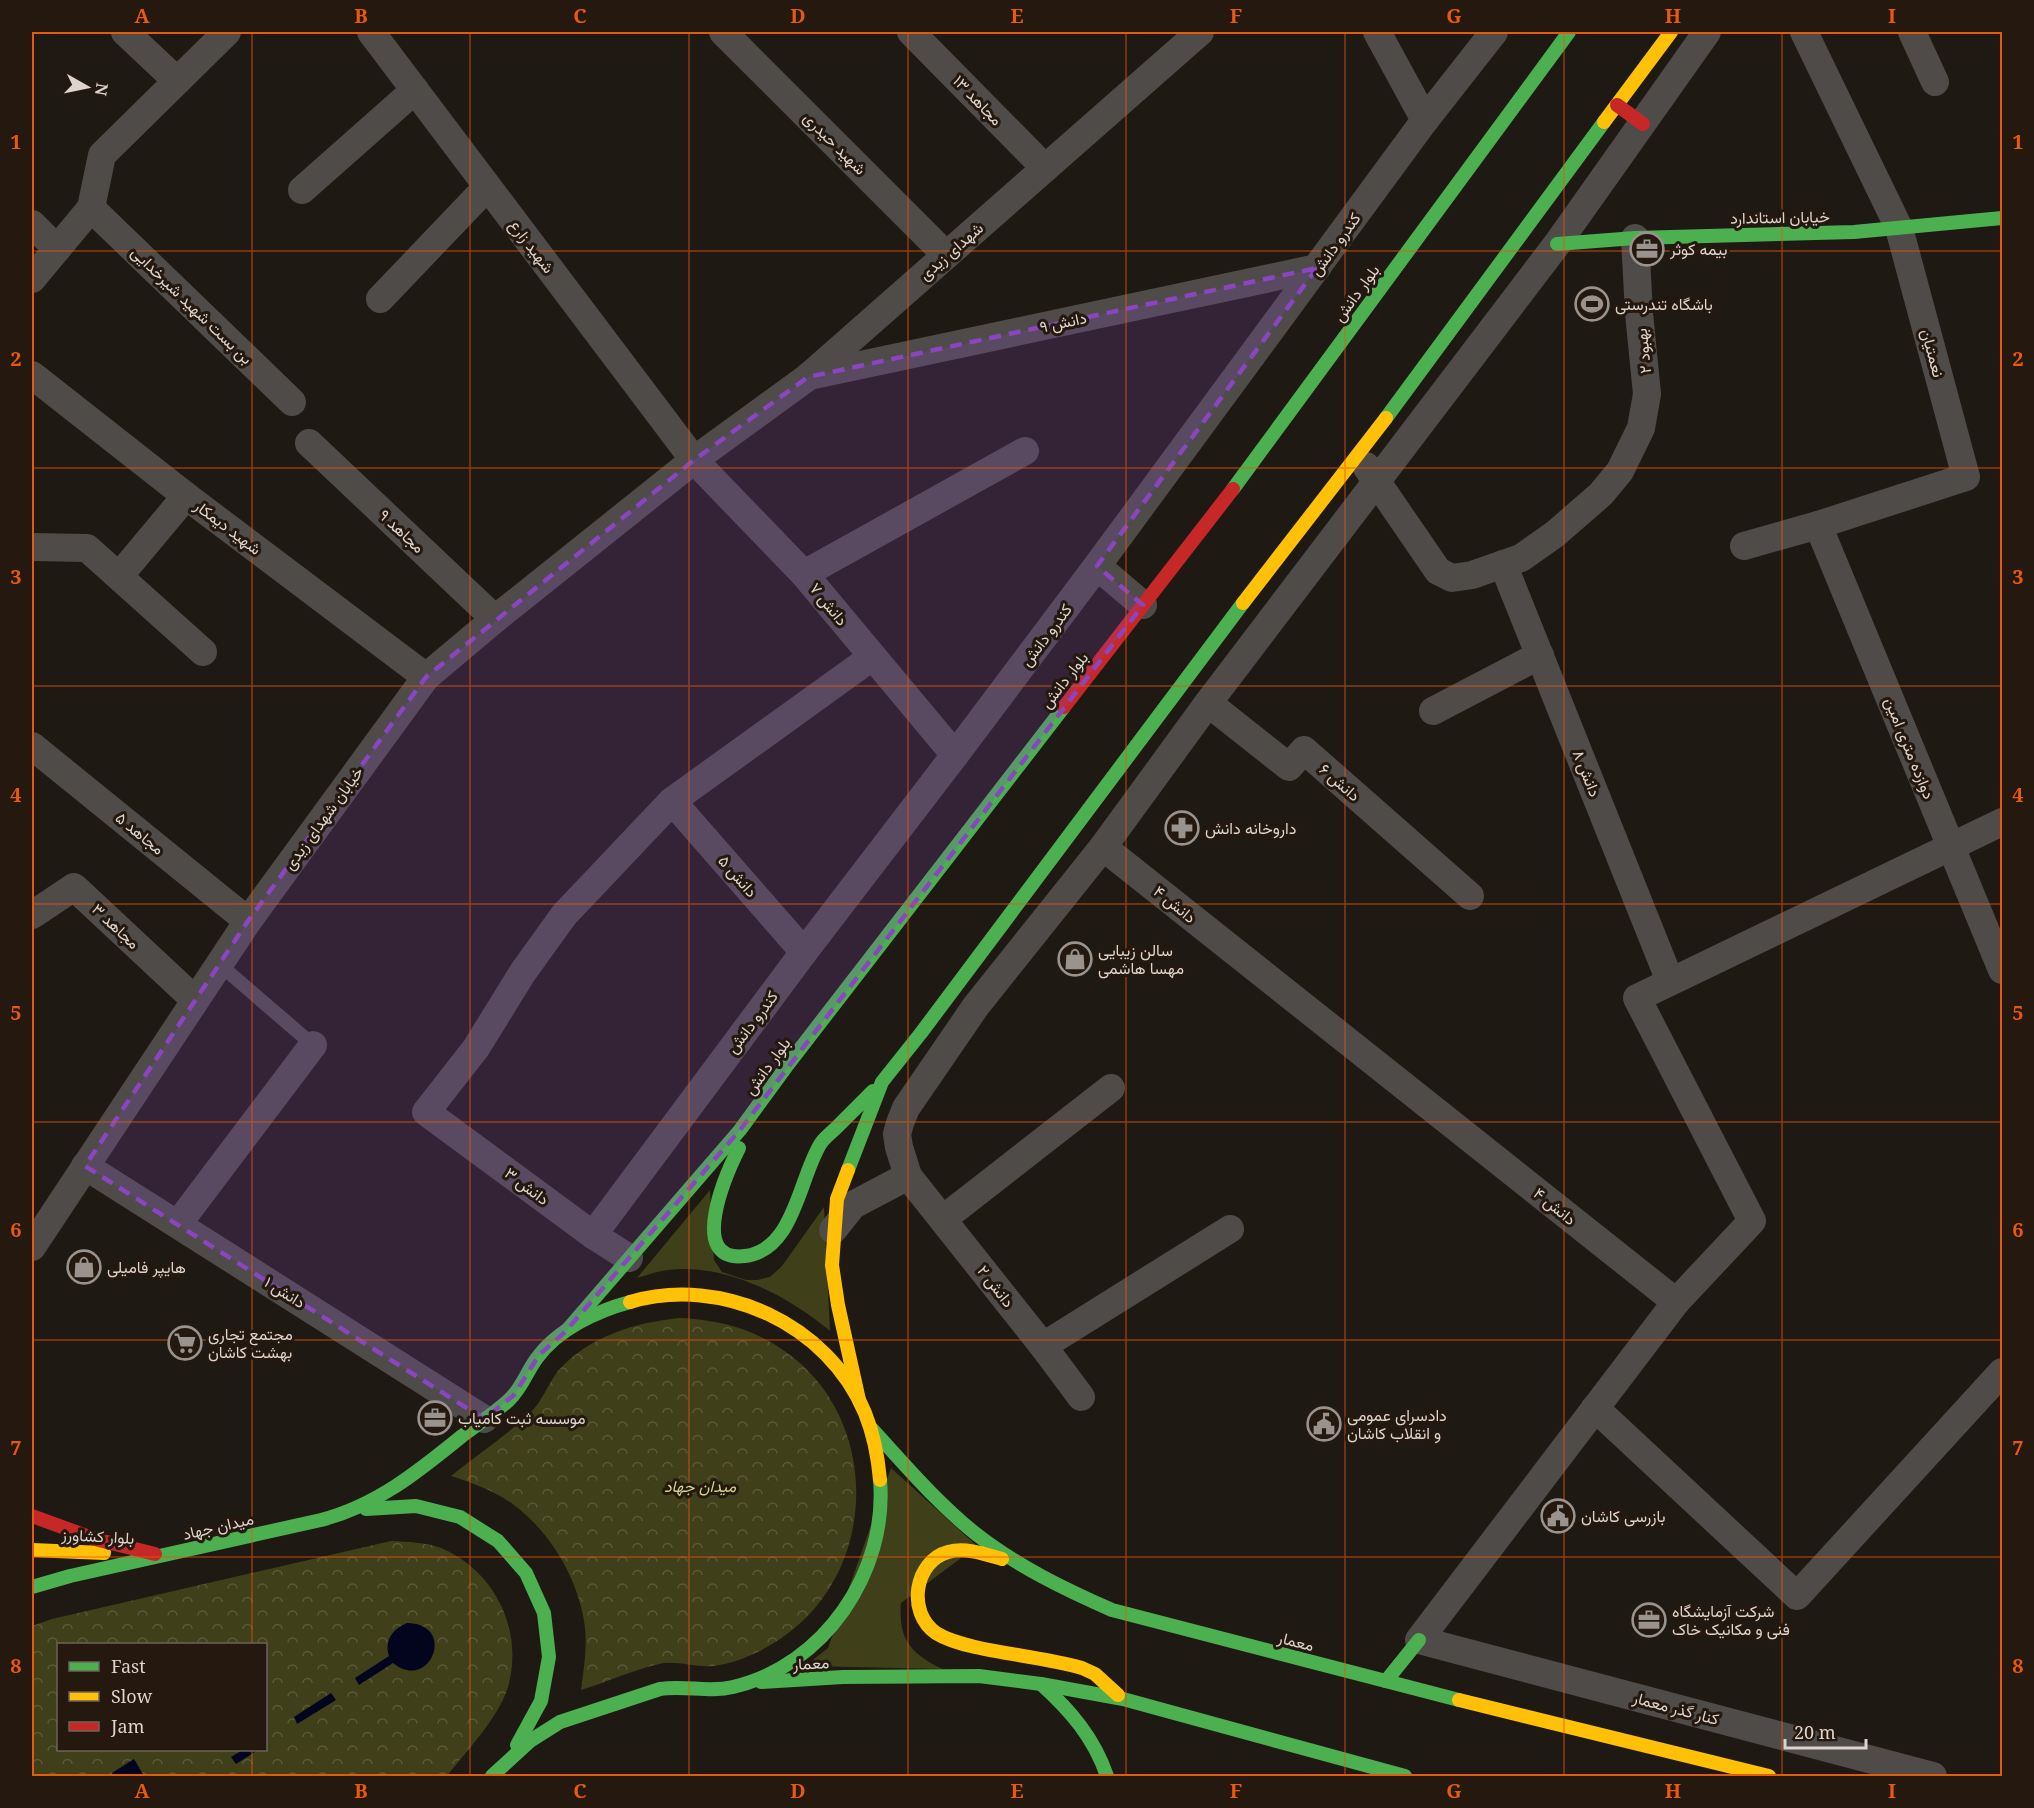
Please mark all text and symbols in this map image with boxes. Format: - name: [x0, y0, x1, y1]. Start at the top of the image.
- text: A: [134, 2, 150, 29]
- text: B: [354, 2, 368, 29]
- text: C: [573, 2, 587, 29]
- text: D: [790, 2, 806, 29]
- text: E: [1010, 2, 1024, 29]
- text: F: [1230, 2, 1242, 29]
- text: G: [1446, 2, 1462, 29]
- text: H: [1665, 2, 1681, 29]
- text: I: [1888, 2, 1896, 29]
- north arrow: [57, 57, 117, 117]
- street label: مجاهد ۱۳: [948, 70, 1008, 130]
- text: N: [90, 81, 114, 98]
- street label: شهید حیدری: [799, 107, 871, 179]
- text: 1: [10, 128, 22, 155]
- text: 1: [2012, 128, 2024, 155]
- street label: خیابان استاندارد: [1730, 205, 1830, 229]
- street label: کندرو دانش: [1305, 208, 1365, 280]
- street label: شهید زارع: [504, 214, 560, 278]
- street label: شهدای زیدی: [914, 217, 988, 285]
- office icon: بیمه کوثر: [1629, 231, 1665, 267]
- place label: بیمه کوثر: [1669, 238, 1727, 260]
- street label: بن بست شهید شیرخدایی: [126, 241, 258, 369]
- street label: بلوار دانش: [1328, 260, 1384, 326]
- sports icon: باشگاه تندرستی: [1574, 286, 1610, 322]
- place label: باشگاه تندرستی: [1615, 293, 1713, 315]
- street label: دانش ۹: [1037, 306, 1089, 338]
- street label: نعمتیان: [1916, 326, 1950, 380]
- street label: بهبود ۲: [1630, 327, 1656, 375]
- text: 2: [10, 345, 22, 372]
- text: 2: [2012, 345, 2024, 372]
- street label: شهید دیمکار: [189, 494, 266, 559]
- street label: مجاهد ۹: [374, 504, 430, 558]
- text: 3: [10, 563, 22, 590]
- text: 3: [2012, 563, 2024, 590]
- street label: دانش ۷: [805, 578, 853, 630]
- street label: کندرو دانش: [1015, 599, 1077, 671]
- street label: بلوار دانش: [1035, 647, 1093, 713]
- street label: دوازده متری امین: [1880, 694, 1940, 802]
- street label: دانش ۸: [1568, 746, 1606, 800]
- street label: دانش ۶: [1315, 758, 1365, 806]
- street label: خیابان شهدای زیدی: [278, 762, 368, 874]
- text: 4: [10, 781, 22, 808]
- text: 4: [2012, 781, 2024, 808]
- street label: مجاهد ۵: [111, 807, 169, 859]
- pharmacy icon: داروخانه دانش: [1164, 810, 1200, 846]
- place label: داروخانه دانش: [1205, 817, 1296, 839]
- street label: دانش ۵: [714, 850, 762, 902]
- street label: دانش ۴: [1149, 880, 1201, 928]
- street label: مجاهد ۳: [87, 898, 145, 954]
- place label: سالن زیبایی مهسا هاشمی: [1098, 939, 1184, 979]
- shop icon: سالن زیبایی مهسا هاشمی: [1057, 941, 1093, 977]
- street label: کندرو دانش: [721, 986, 783, 1058]
- text: 5: [10, 999, 22, 1026]
- text: 5: [2012, 999, 2024, 1026]
- street label: بلوار دانش: [739, 1033, 795, 1099]
- street label: دانش ۳: [500, 1162, 554, 1210]
- street label: دانش ۴: [1529, 1182, 1581, 1230]
- text: 6: [10, 1216, 22, 1243]
- text: 6: [2012, 1216, 2024, 1243]
- shop icon: هایپر فامیلی: [66, 1249, 102, 1285]
- place label: هایپر فامیلی: [107, 1256, 186, 1279]
- street label: دانش ۲: [972, 1260, 1020, 1312]
- street label: دانش ۱: [260, 1271, 310, 1313]
- place label: مجتمع تجاری بهشت کاشان: [208, 1323, 293, 1363]
- supermarket icon: مجتمع تجاری بهشت کاشان: [167, 1325, 203, 1361]
- office icon: موسسه ثبت کامیاب: [417, 1400, 453, 1436]
- place label: دادسرای عمومی و انقلاب کاشان: [1347, 1404, 1447, 1444]
- public building icon: دادسرای عمومی و انقلاب کاشان: [1306, 1406, 1342, 1442]
- place label: موسسه ثبت کامیاب: [458, 1407, 586, 1429]
- text: 7: [10, 1434, 22, 1461]
- text: 7: [2012, 1434, 2024, 1461]
- park label: میدان جهاد: [664, 1475, 737, 1497]
- public building icon: بازرسی کاشان: [1540, 1498, 1576, 1534]
- place label: بازرسی کاشان: [1581, 1505, 1665, 1527]
- street label: میدان جهاد: [180, 1507, 256, 1545]
- street label: بلوار کشاورز: [60, 1523, 135, 1549]
- place label: شرکت آزمایشگاه فنی و مکانیک خاک: [1672, 1600, 1790, 1640]
- office icon: شرکت آزمایشگاه فنی و مکانیک خاک: [1631, 1602, 1667, 1638]
- street label: معمار: [1275, 1626, 1316, 1656]
- legend: [57, 1643, 267, 1751]
- street label: معمار: [791, 1651, 830, 1675]
- text: 8: [10, 1652, 22, 1679]
- text: 8: [2012, 1652, 2024, 1679]
- text: Fast: [111, 1654, 146, 1678]
- text: Slow: [111, 1684, 153, 1708]
- street label: کنار گذر معمار: [1630, 1686, 1721, 1730]
- scale bar: [1785, 1712, 1866, 1750]
- text: Jam: [110, 1714, 145, 1738]
- text: 20 m: [1794, 1720, 1836, 1744]
- text: A: [134, 1777, 150, 1804]
- text: B: [354, 1777, 368, 1804]
- text: C: [573, 1777, 587, 1804]
- text: D: [790, 1777, 806, 1804]
- text: E: [1010, 1777, 1024, 1804]
- text: F: [1230, 1777, 1242, 1804]
- text: G: [1446, 1777, 1462, 1804]
- text: H: [1665, 1777, 1681, 1804]
- text: I: [1888, 1777, 1896, 1804]

